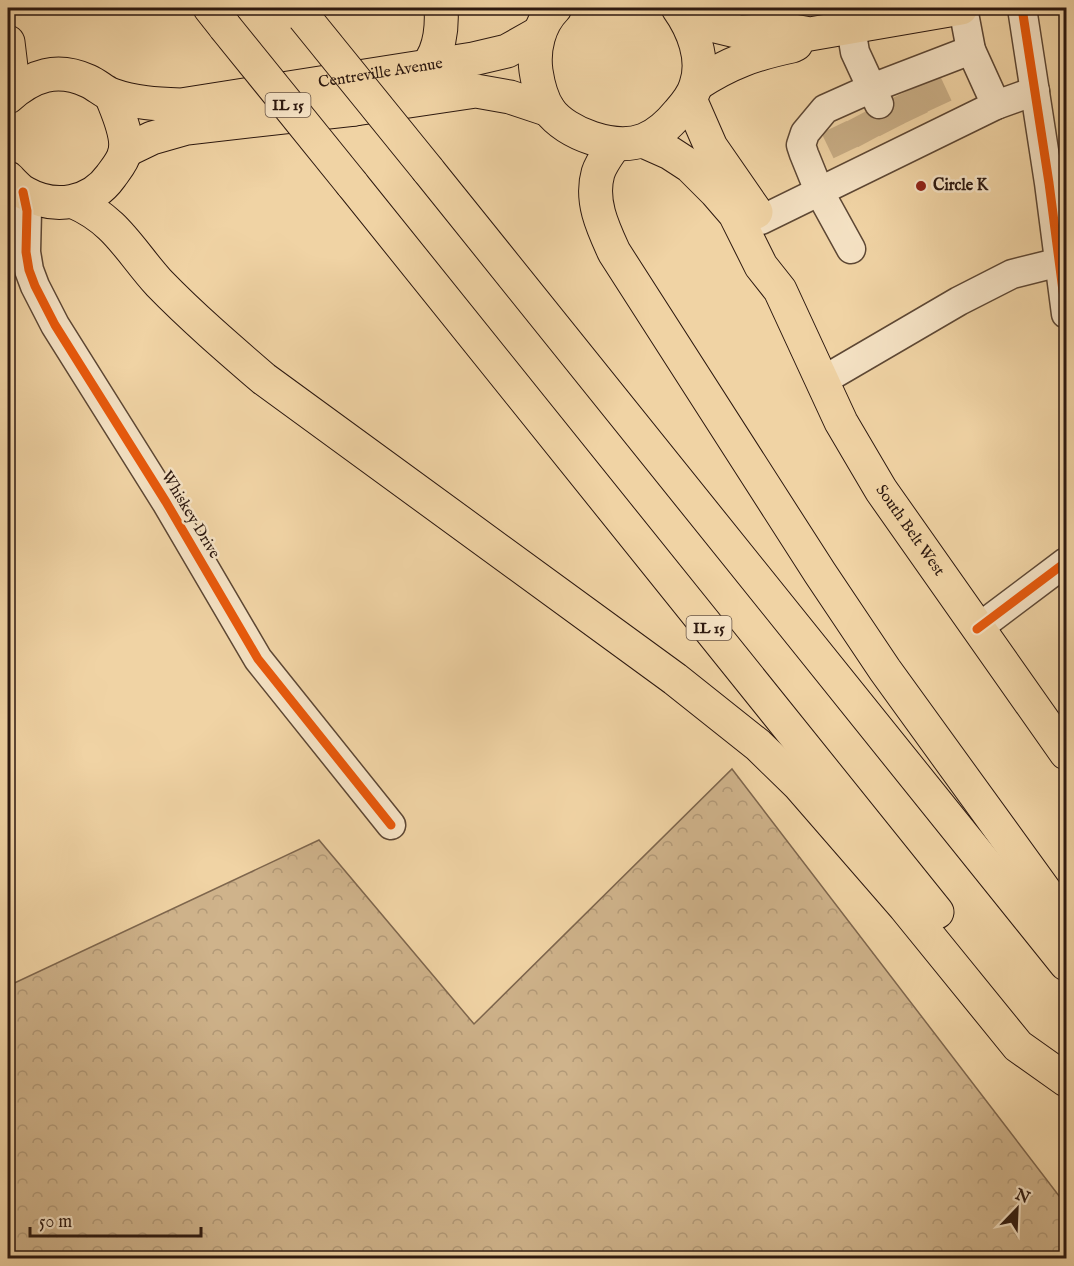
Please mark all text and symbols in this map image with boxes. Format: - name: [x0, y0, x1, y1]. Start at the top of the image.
- street label: Centreville Avenue: [317, 54, 444, 93]
- road number: IL 15: [266, 93, 310, 117]
- place label: Circle K: [933, 176, 990, 196]
- marker: Circle K: [914, 179, 928, 193]
- street label: Whiskey Drive: [156, 468, 224, 562]
- street label: South Belt West: [871, 481, 949, 581]
- road number: IL 15: [686, 616, 732, 640]
- north arrow: [987, 1179, 1047, 1239]
- text: N: [1011, 1185, 1033, 1209]
- scale bar: [30, 1200, 201, 1238]
- text: 50 m: [39, 1211, 72, 1234]

